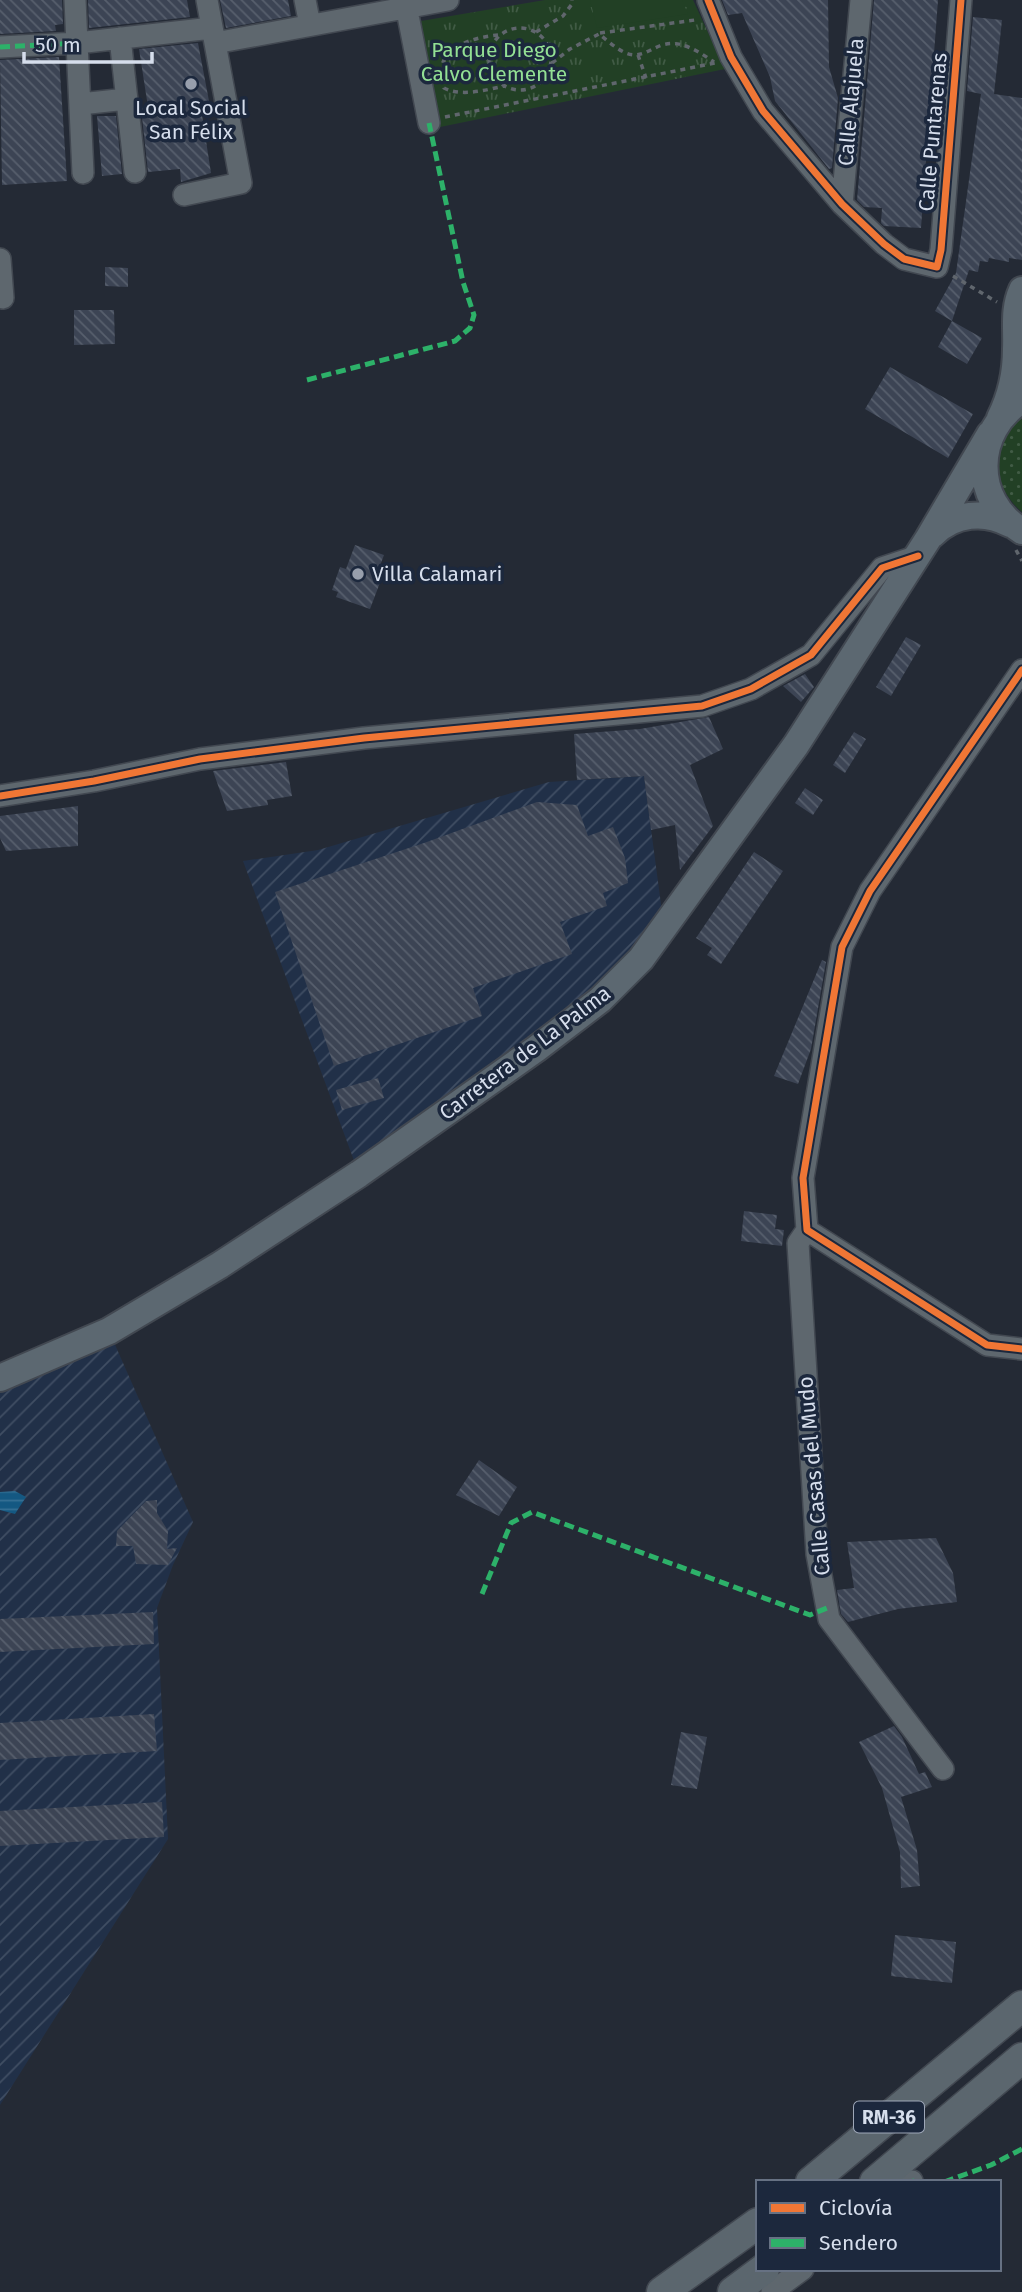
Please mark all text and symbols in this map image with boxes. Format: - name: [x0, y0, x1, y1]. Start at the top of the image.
- scale bar: [24, 21, 152, 65]
- text: 50 m: [35, 32, 81, 58]
- park label: Parque Diego Calvo Clemente: [421, 37, 567, 87]
- street label: Calle Alajuela: [832, 37, 870, 167]
- street label: Calle Puntarenas: [913, 51, 953, 212]
- marker: Local Social San Félix: [183, 76, 199, 92]
- place label: Local Social San Félix: [135, 95, 247, 145]
- place label: Villa Calamari: [372, 561, 502, 587]
- marker: Villa Calamari: [350, 566, 366, 582]
- street label: Carretera de La Palma: [434, 980, 616, 1126]
- street label: Calle Casas del Mudo: [792, 1375, 836, 1577]
- road number: RM-36: [854, 2102, 924, 2132]
- legend: [756, 2180, 1001, 2271]
- text: Ciclovía: [819, 2195, 893, 2221]
- text: Sendero: [819, 2230, 898, 2256]

